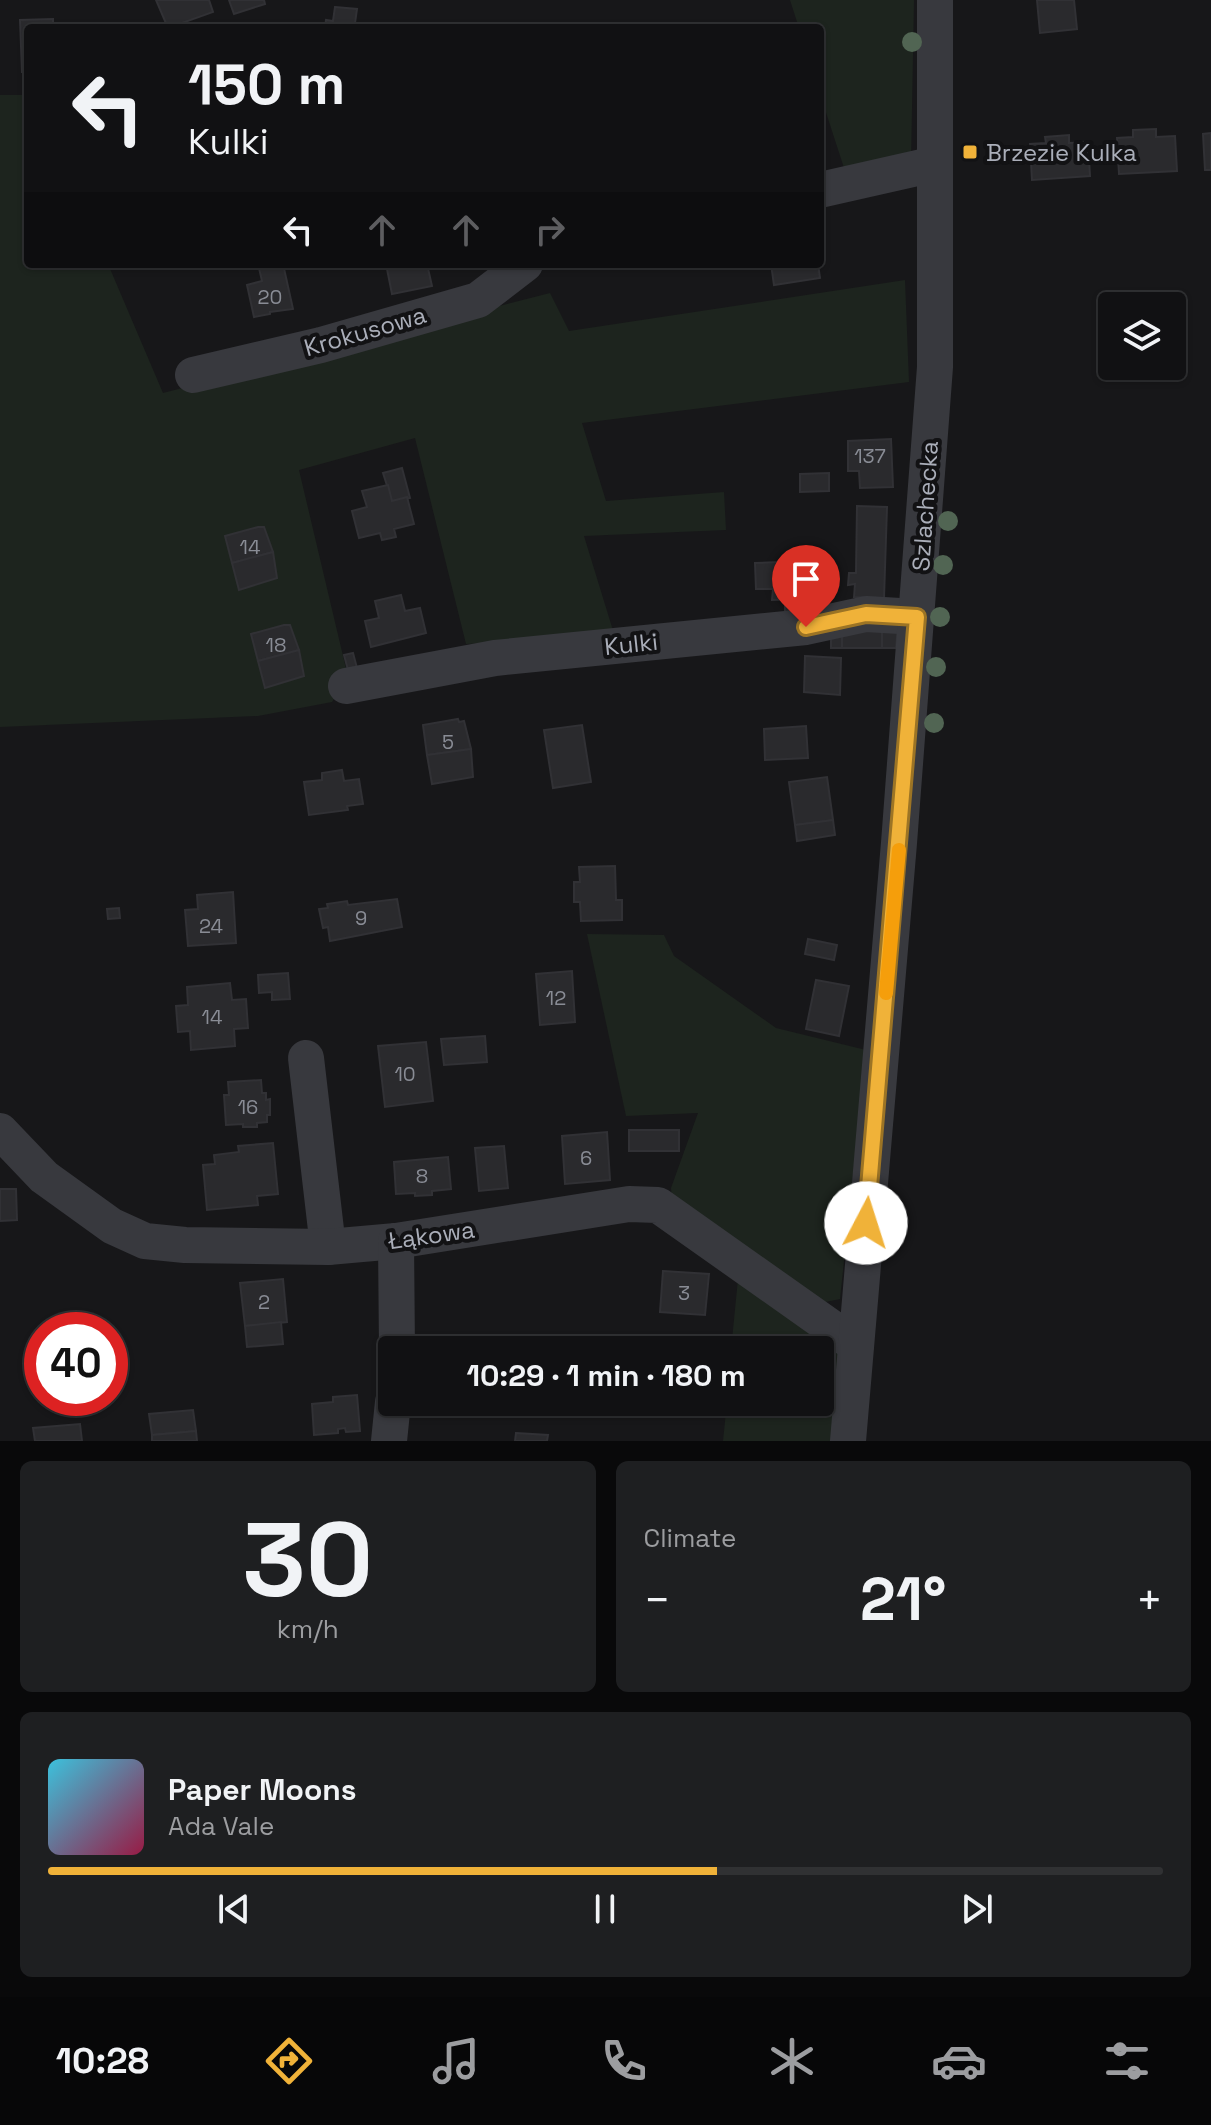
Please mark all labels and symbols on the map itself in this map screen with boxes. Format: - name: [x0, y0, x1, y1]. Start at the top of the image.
- place label: Brzezie Kulka: [986, 137, 1137, 168]
- marker: Brzezie Kulka: [961, 143, 979, 161]
- house number: 20: [258, 284, 282, 310]
- street label: Krokusowa: [300, 299, 430, 363]
- street label: Szlachecka: [905, 440, 945, 572]
- house number: 137: [854, 443, 886, 469]
- house number: 14: [240, 534, 260, 560]
- pin: [772, 545, 840, 627]
- street label: Kulki: [603, 626, 659, 662]
- house number: 18: [266, 632, 286, 658]
- house number: 5: [442, 729, 454, 755]
- house number: 9: [355, 905, 367, 931]
- house number: 24: [199, 913, 223, 939]
- house number: 12: [546, 985, 566, 1011]
- house number: 14: [202, 1004, 222, 1030]
- house number: 10: [394, 1061, 416, 1087]
- house number: 16: [238, 1094, 258, 1120]
- house number: 6: [580, 1145, 592, 1171]
- house number: 8: [416, 1163, 428, 1189]
- position arrow: [824, 1181, 908, 1265]
- street label: Łąkowa: [385, 1214, 477, 1256]
- house number: 3: [678, 1280, 690, 1306]
- house number: 2: [258, 1289, 270, 1315]
- speed limit sign: 40: [24, 1312, 128, 1416]

